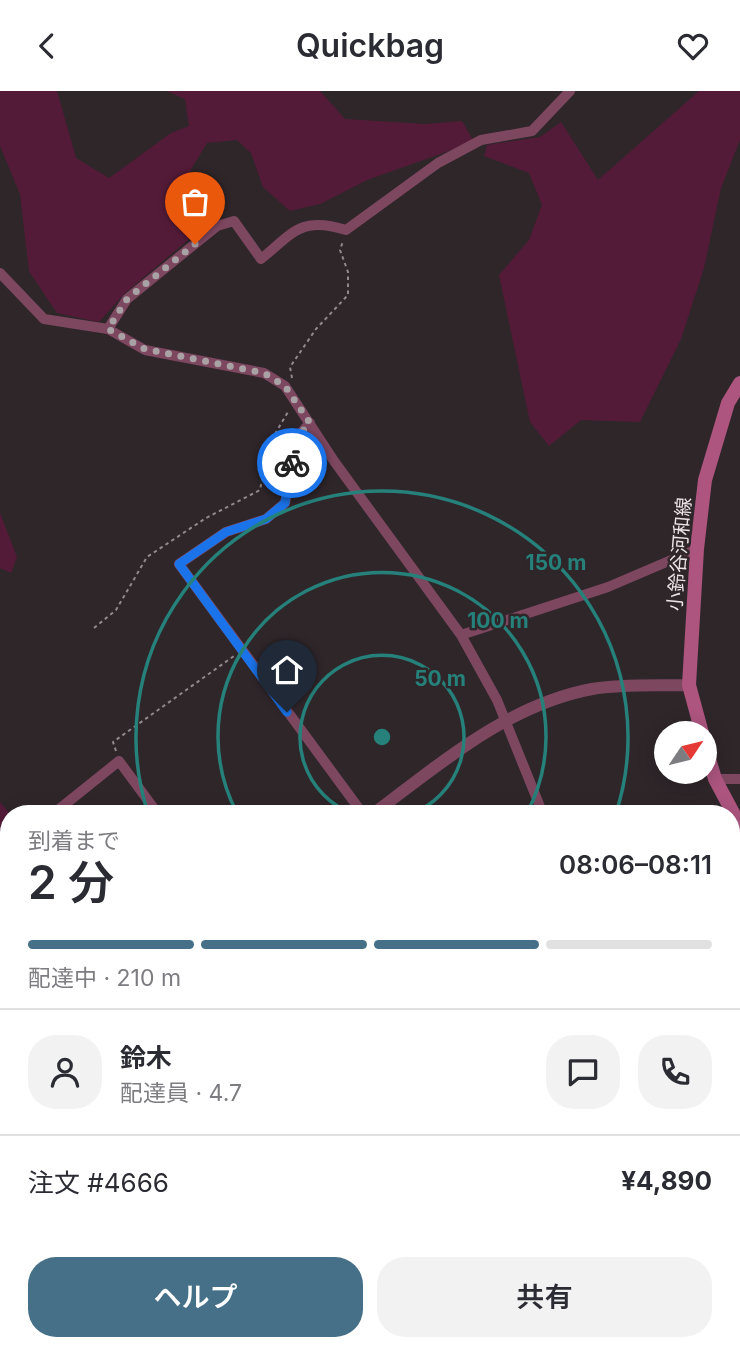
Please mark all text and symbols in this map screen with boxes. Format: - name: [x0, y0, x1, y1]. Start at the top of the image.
- text: Quickbag: [296, 26, 444, 65]
- icon: back: [28, 27, 66, 65]
- icon: heart: [674, 27, 712, 65]
- pin: [165, 172, 225, 244]
- icon: bag: [176, 183, 214, 221]
- courier: [257, 428, 327, 498]
- icon: bike: [273, 444, 311, 482]
- street label: 小鈴谷河和線: [663, 496, 696, 612]
- text: 150 m: [526, 550, 586, 575]
- text: 100 m: [467, 608, 529, 633]
- pin: [257, 640, 317, 712]
- icon: home: [268, 651, 306, 689]
- text: 50 m: [414, 666, 466, 691]
- north arrow: [654, 721, 718, 784]
- map controls: [654, 721, 717, 784]
- centre of rings: [370, 725, 394, 749]
- text: 到着まで: [28, 827, 120, 855]
- text: 08:06–08:11: [559, 849, 712, 880]
- text: 2 分: [28, 854, 114, 910]
- text: 配達中 · 210 m: [28, 964, 181, 992]
- button: person: [28, 1035, 102, 1109]
- button: chat: [546, 1035, 620, 1109]
- button: phone: [638, 1035, 712, 1109]
- text: 鈴木: [120, 1042, 172, 1073]
- text: 配達員 · 4.7: [120, 1079, 242, 1107]
- text: ¥4,890: [621, 1165, 712, 1196]
- text: 注文 #4666: [28, 1167, 169, 1198]
- button: ヘルプ: [28, 1257, 363, 1337]
- button: 共有: [377, 1257, 712, 1337]

